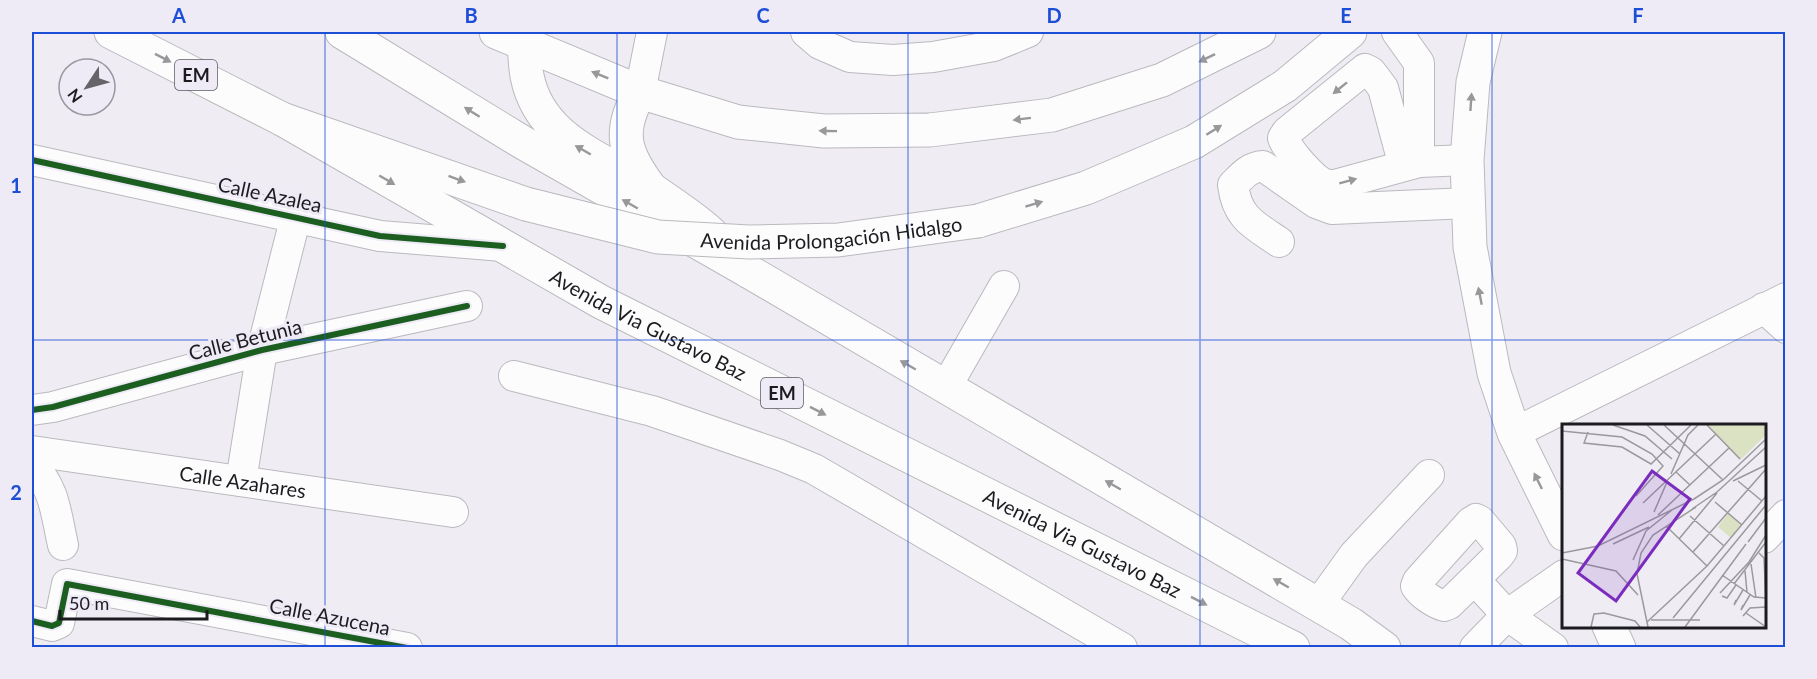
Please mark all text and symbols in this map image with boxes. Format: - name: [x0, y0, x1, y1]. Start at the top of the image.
- text: A: [171, 3, 186, 27]
- text: B: [464, 3, 478, 27]
- text: C: [756, 3, 770, 27]
- text: D: [1046, 3, 1062, 27]
- text: E: [1340, 3, 1352, 27]
- text: F: [1632, 3, 1644, 27]
- one-way arrow: [155, 53, 172, 63]
- one-way arrow: [1198, 54, 1215, 63]
- north arrow: [57, 57, 117, 117]
- road number: EM: [175, 60, 217, 90]
- one-way arrow: [590, 70, 608, 80]
- one-way arrow: [1333, 81, 1348, 94]
- text: N: [63, 86, 86, 107]
- one-way arrow: [1467, 93, 1476, 112]
- one-way arrow: [464, 106, 480, 117]
- one-way arrow: [1013, 114, 1032, 123]
- one-way arrow: [1206, 124, 1222, 135]
- one-way arrow: [818, 126, 837, 136]
- one-way arrow: [574, 145, 591, 155]
- street label: Calle Azalea: [216, 171, 324, 217]
- text: 1: [10, 173, 22, 197]
- one-way arrow: [379, 174, 396, 184]
- one-way arrow: [448, 174, 466, 184]
- one-way arrow: [1339, 176, 1357, 186]
- one-way arrow: [621, 199, 638, 209]
- one-way arrow: [1025, 199, 1043, 208]
- street label: Avenida Prolongación Hidalgo: [700, 211, 964, 254]
- street label: Avenida Via Gustavo Baz: [546, 263, 751, 385]
- one-way arrow: [1475, 287, 1484, 306]
- street label: Calle Betunia: [186, 313, 304, 365]
- one-way arrow: [899, 360, 916, 370]
- road number: EM: [761, 378, 803, 408]
- one-way arrow: [810, 406, 827, 415]
- inset map: [1562, 424, 1766, 628]
- street label: Calle Azahares: [178, 461, 308, 503]
- one-way arrow: [1533, 473, 1542, 490]
- one-way arrow: [1105, 479, 1121, 490]
- text: 2: [10, 480, 22, 504]
- street label: Avenida Via Gustavo Baz: [980, 483, 1185, 602]
- one-way arrow: [1273, 578, 1289, 589]
- scale bar: [60, 583, 207, 621]
- text: 50 m: [69, 592, 109, 614]
- street label: Calle Azucena: [268, 593, 392, 639]
- one-way arrow: [1191, 596, 1208, 606]

